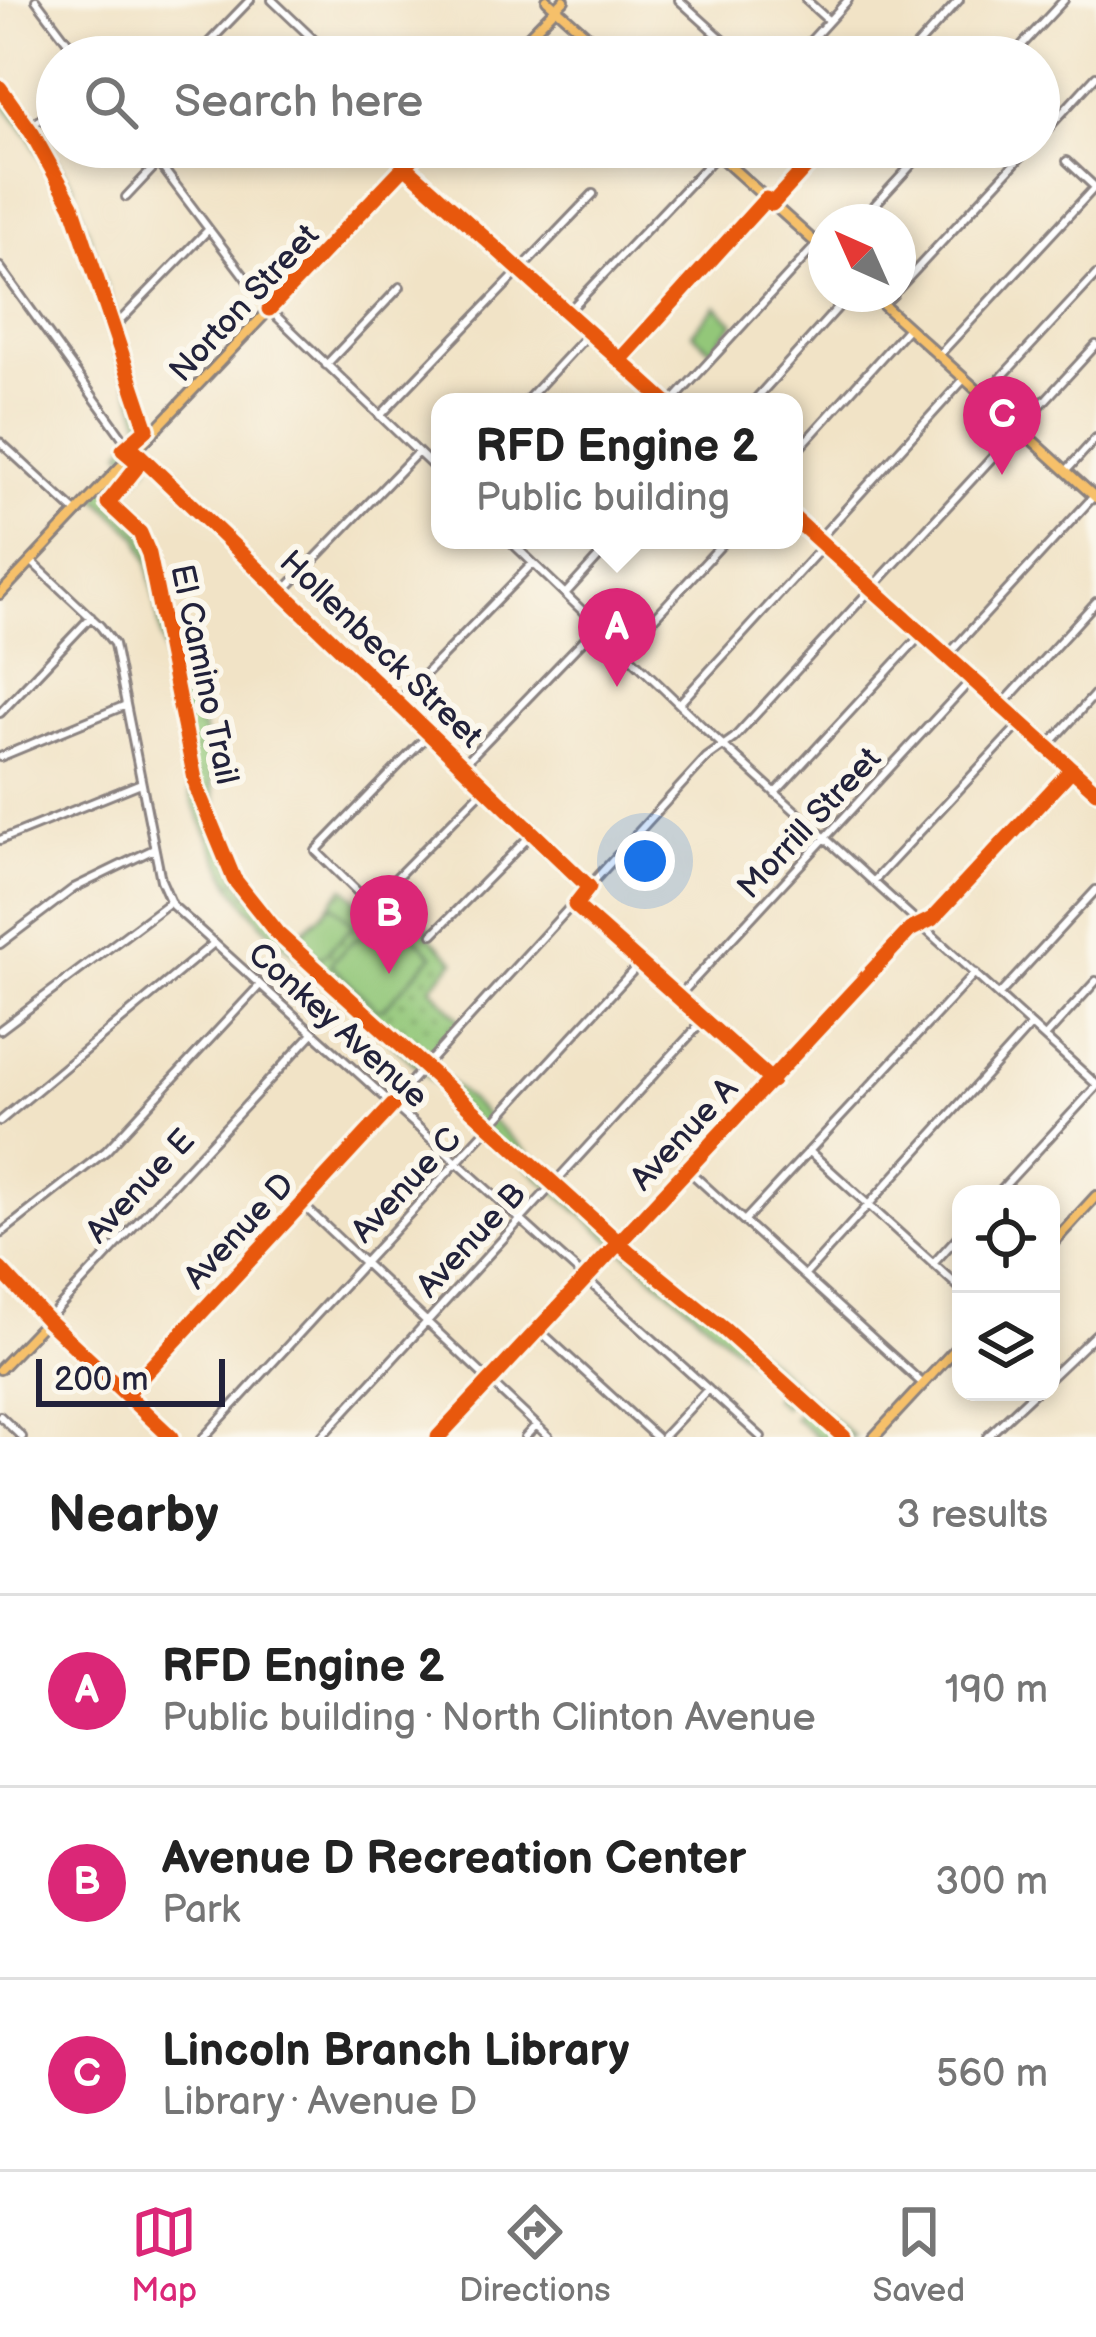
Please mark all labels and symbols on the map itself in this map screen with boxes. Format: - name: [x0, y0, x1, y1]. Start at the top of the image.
- north arrow: [808, 204, 916, 312]
- street label: Norton Street: [161, 216, 328, 391]
- pin: C: [963, 376, 1041, 475]
- street label: Hollenbeck Street: [271, 542, 490, 756]
- street label: El Camino Trail: [161, 561, 247, 788]
- pin: A: [578, 588, 656, 687]
- street label: Morrill Street: [729, 739, 890, 907]
- your location: [615, 831, 675, 891]
- pin: B: [350, 875, 428, 974]
- street label: Conkey Avenue: [240, 934, 436, 1117]
- street label: Avenue A: [622, 1069, 747, 1199]
- street label: Avenue C: [343, 1119, 470, 1251]
- street label: Avenue E: [78, 1121, 203, 1252]
- street label: Avenue D: [176, 1165, 303, 1298]
- street label: Avenue B: [408, 1175, 535, 1306]
- scale bar: [36, 1353, 225, 1406]

